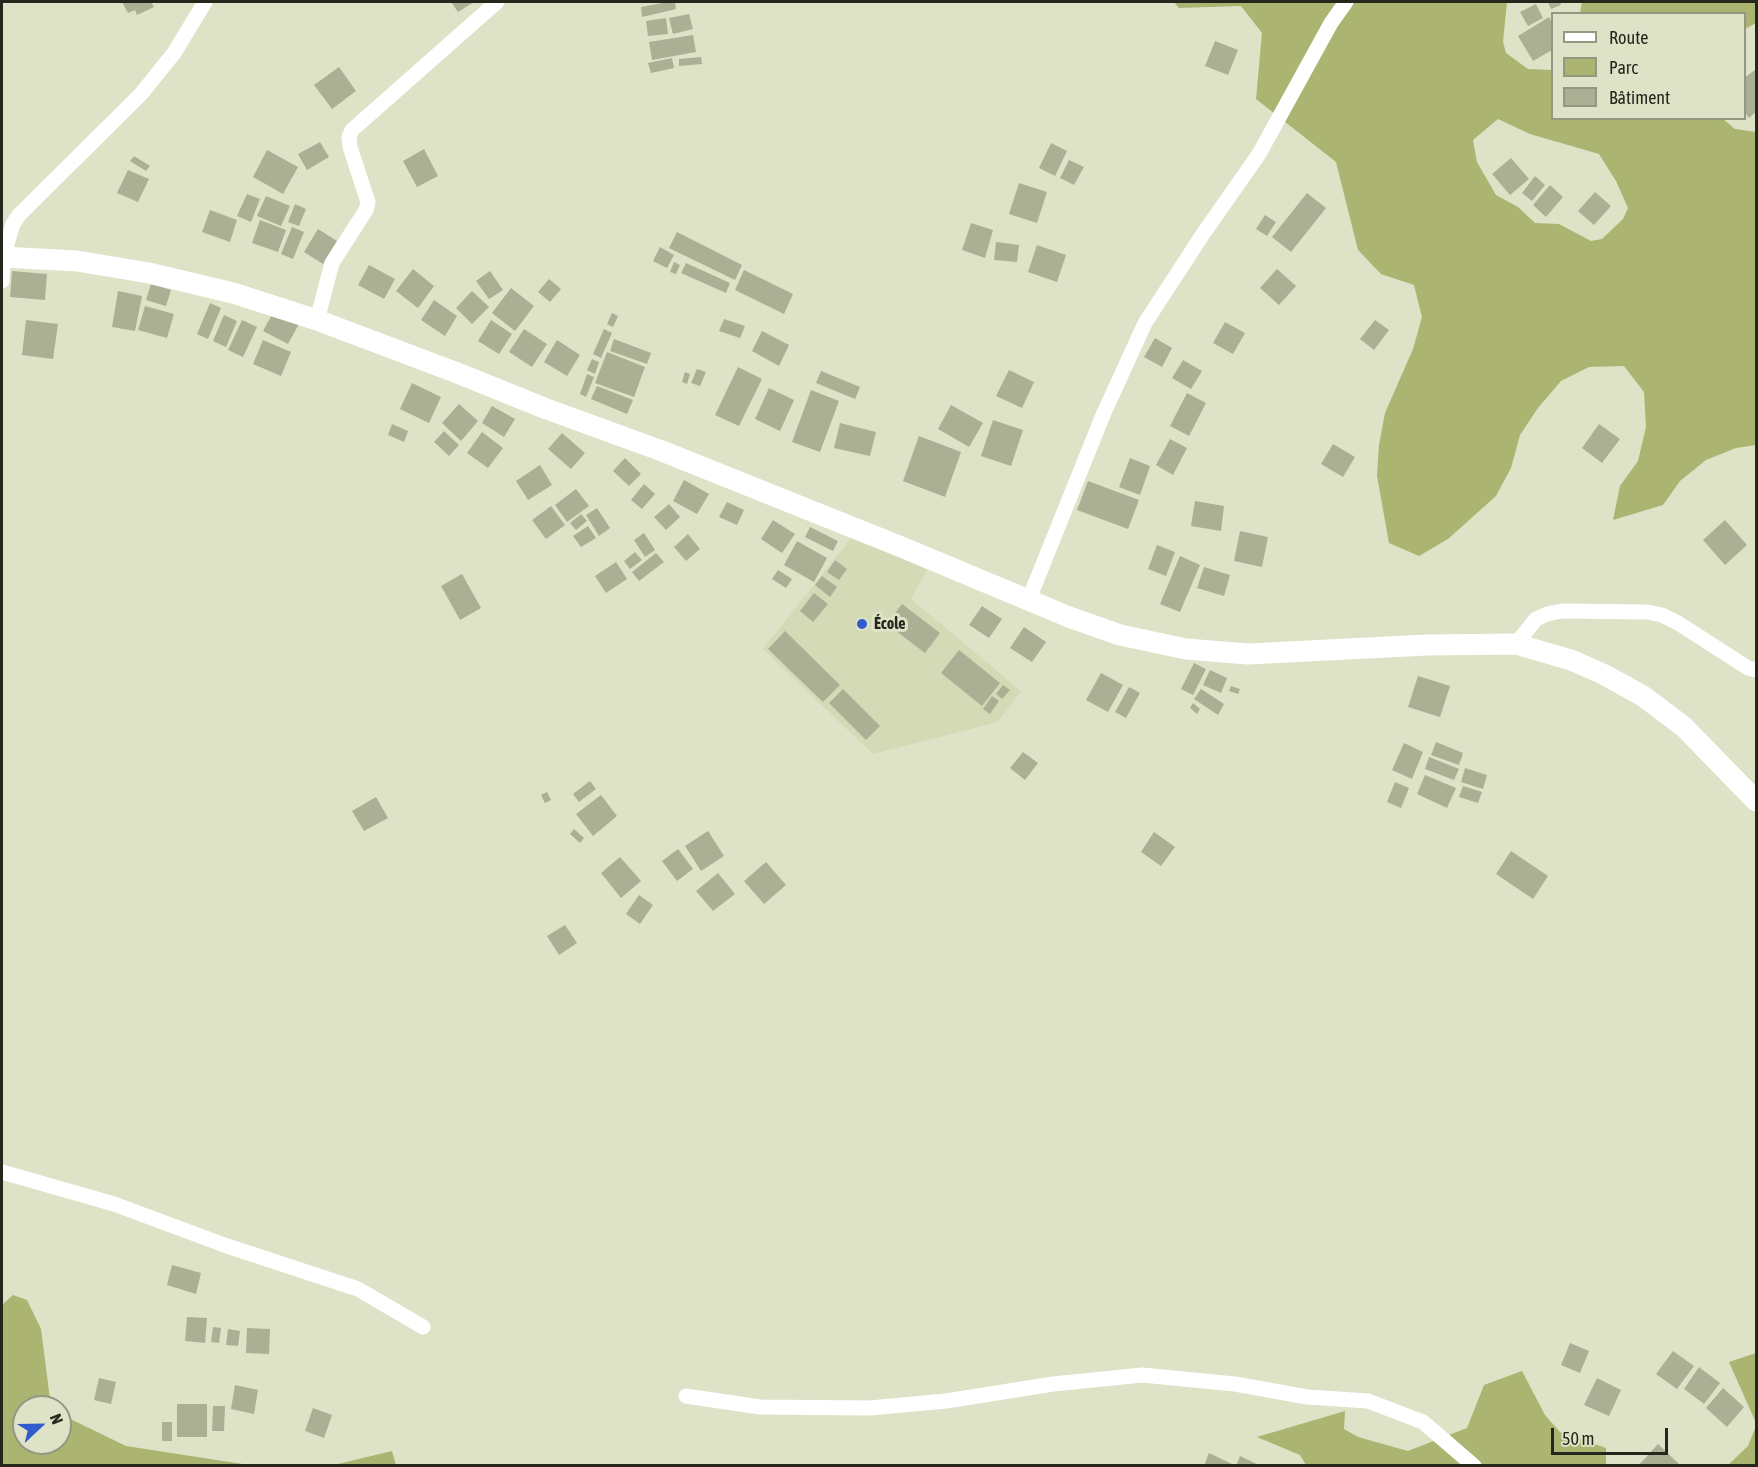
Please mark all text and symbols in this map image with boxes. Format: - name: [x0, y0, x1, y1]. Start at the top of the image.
- legend: [1551, 12, 1746, 120]
- text: Route: [1609, 27, 1648, 48]
- text: Parc: [1609, 57, 1638, 78]
- text: Bâtiment: [1609, 87, 1670, 108]
- place label: École: [874, 614, 906, 634]
- marker: École: [855, 617, 869, 631]
- north arrow: [12, 1395, 72, 1455]
- text: N: [47, 1411, 67, 1427]
- scale bar: [1554, 1416, 1671, 1454]
- text: 50 m: [1562, 1428, 1594, 1449]

